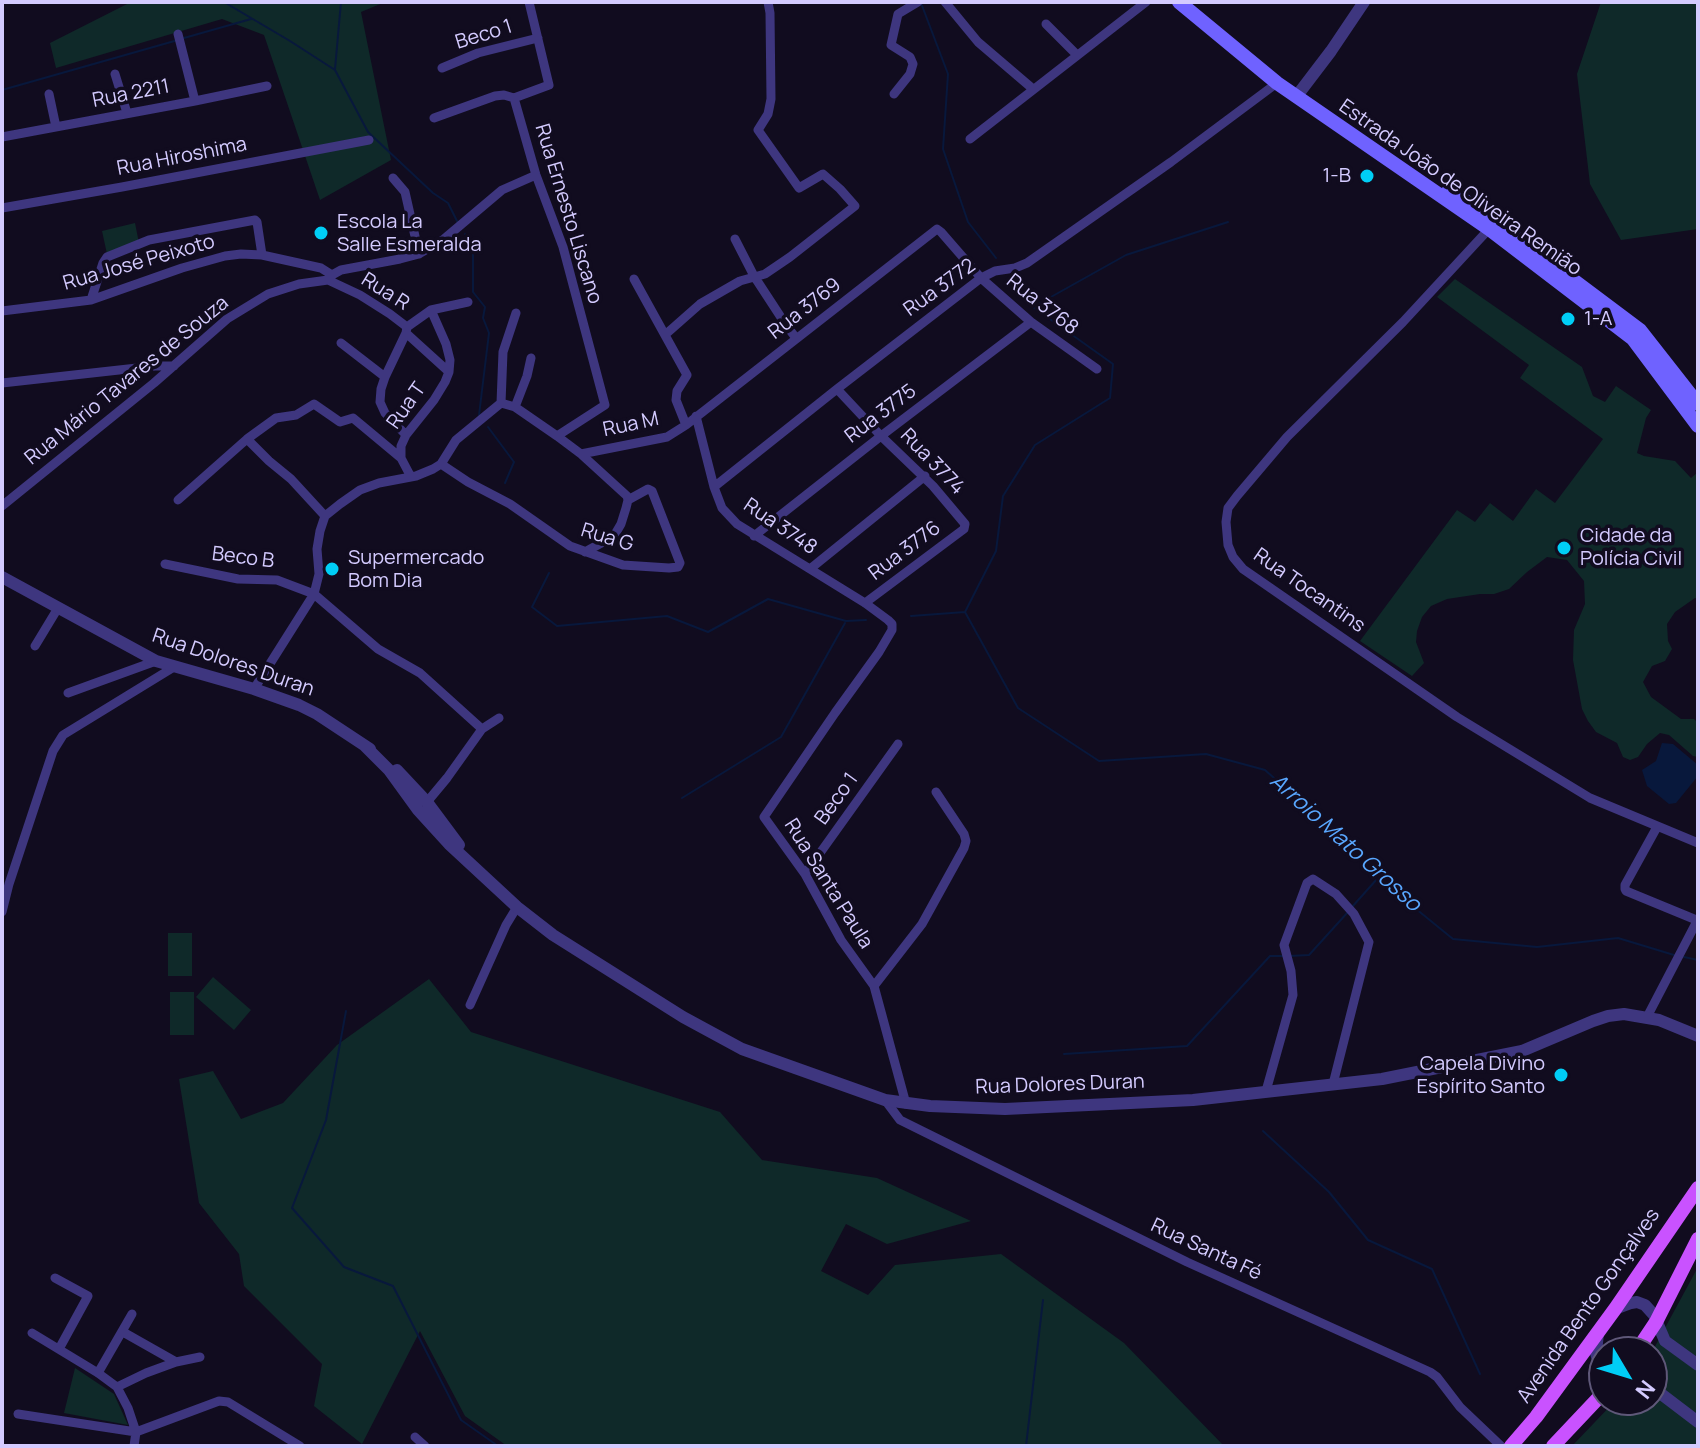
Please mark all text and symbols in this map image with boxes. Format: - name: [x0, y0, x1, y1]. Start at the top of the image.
- street label: Beco 1: [453, 15, 515, 55]
- street label: Rua 2211: [90, 75, 172, 113]
- street label: Estrada João de Oliveira Remião: [1334, 95, 1586, 281]
- street label: Rua Ernesto Liscano: [529, 121, 607, 307]
- street label: Rua Hiroshima: [115, 133, 249, 181]
- place label: 1-B: [1323, 164, 1351, 188]
- marker: 1-B: [1358, 167, 1376, 185]
- place label: Escola La Salle Esmeralda: [337, 210, 482, 257]
- marker: Escola La Salle Esmeralda: [312, 224, 330, 242]
- street label: Rua José Peixoto: [60, 230, 218, 296]
- street label: Rua 3772: [900, 254, 980, 322]
- street label: Rua R: [357, 268, 413, 316]
- street label: Rua 3768: [1001, 269, 1083, 341]
- street label: Rua 3769: [764, 273, 846, 345]
- street label: Rua Mário Tavares de Souza: [20, 291, 234, 471]
- place label: 1-A: [1584, 307, 1612, 331]
- marker: 1-A: [1559, 310, 1577, 328]
- street label: Rua T: [382, 378, 432, 434]
- street label: Rua 3775: [841, 379, 921, 449]
- street label: Rua M: [601, 407, 661, 443]
- street label: Rua 3774: [895, 424, 969, 500]
- street label: Rua 3748: [739, 494, 821, 560]
- street label: Rua 3776: [864, 516, 946, 586]
- street label: Rua G: [578, 519, 636, 557]
- place label: Cidade da Polícia Civil: [1580, 524, 1682, 571]
- marker: Cidade da Polícia Civil: [1555, 539, 1573, 557]
- street label: Beco B: [210, 542, 276, 574]
- street label: Rua Tocantins: [1249, 544, 1369, 638]
- place label: Supermercado Bom Dia: [348, 546, 484, 593]
- marker: Supermercado Bom Dia: [323, 560, 341, 578]
- street label: Rua Dolores Duran: [149, 624, 317, 702]
- street label: Beco 1: [810, 768, 864, 830]
- water label: Arroio Mato Grosso: [1264, 768, 1426, 918]
- street label: Rua Santa Paula: [778, 815, 878, 953]
- place label: Capela Divino Espírito Santo: [1417, 1052, 1545, 1099]
- marker: Capela Divino Espírito Santo: [1552, 1066, 1570, 1084]
- street label: Rua Dolores Duran: [975, 1070, 1145, 1100]
- street label: Avenida Bento Gonçalves: [1513, 1204, 1665, 1408]
- street label: Rua Santa Fé: [1147, 1214, 1265, 1286]
- north arrow: [1588, 1336, 1668, 1416]
- text: N: [1629, 1374, 1662, 1405]

